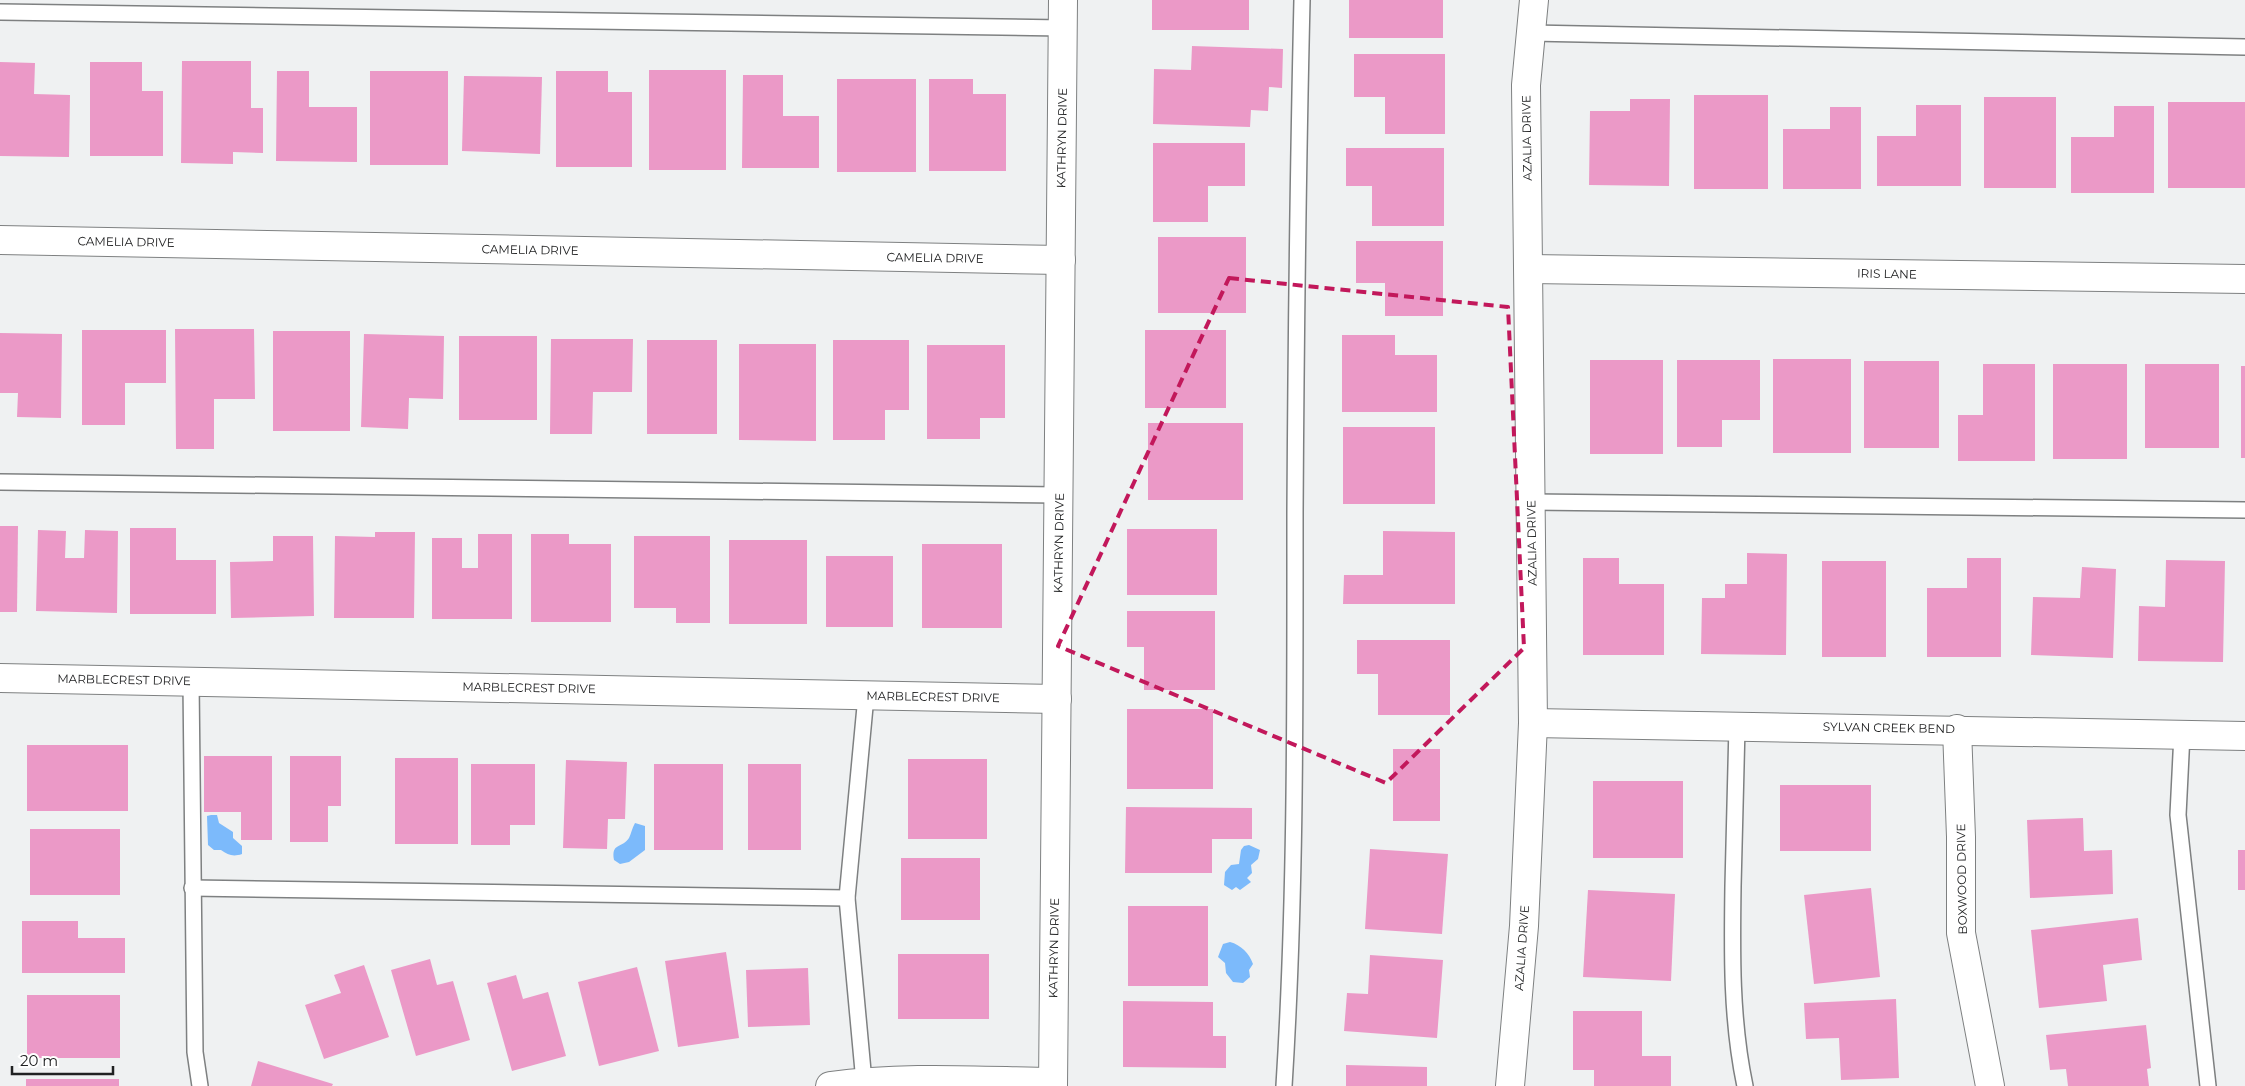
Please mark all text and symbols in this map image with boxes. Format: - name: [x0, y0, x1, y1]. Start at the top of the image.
- street label: KATHRYN DRIVE: [1053, 88, 1070, 188]
- street label: AZALIA DRIVE: [1518, 95, 1535, 181]
- street label: CAMELIA DRIVE: [77, 233, 175, 250]
- street label: CAMELIA DRIVE: [481, 241, 579, 258]
- street label: CAMELIA DRIVE: [886, 249, 984, 266]
- street label: IRIS LANE: [1857, 265, 1917, 282]
- street label: KATHRYN DRIVE: [1050, 493, 1067, 593]
- street label: AZALIA DRIVE: [1523, 500, 1540, 586]
- street label: MARBLECREST DRIVE: [57, 671, 191, 688]
- street label: MARBLECREST DRIVE: [462, 679, 596, 696]
- street label: MARBLECREST DRIVE: [866, 688, 1000, 705]
- street label: SYLVAN CREEK BEND: [1823, 719, 1955, 736]
- street label: BOXWOOD DRIVE: [1953, 823, 1970, 935]
- street label: KATHRYN DRIVE: [1045, 898, 1062, 998]
- street label: AZALIA DRIVE: [1511, 905, 1532, 991]
- scale bar: [12, 1044, 114, 1076]
- text: 20 m: [20, 1051, 58, 1070]

